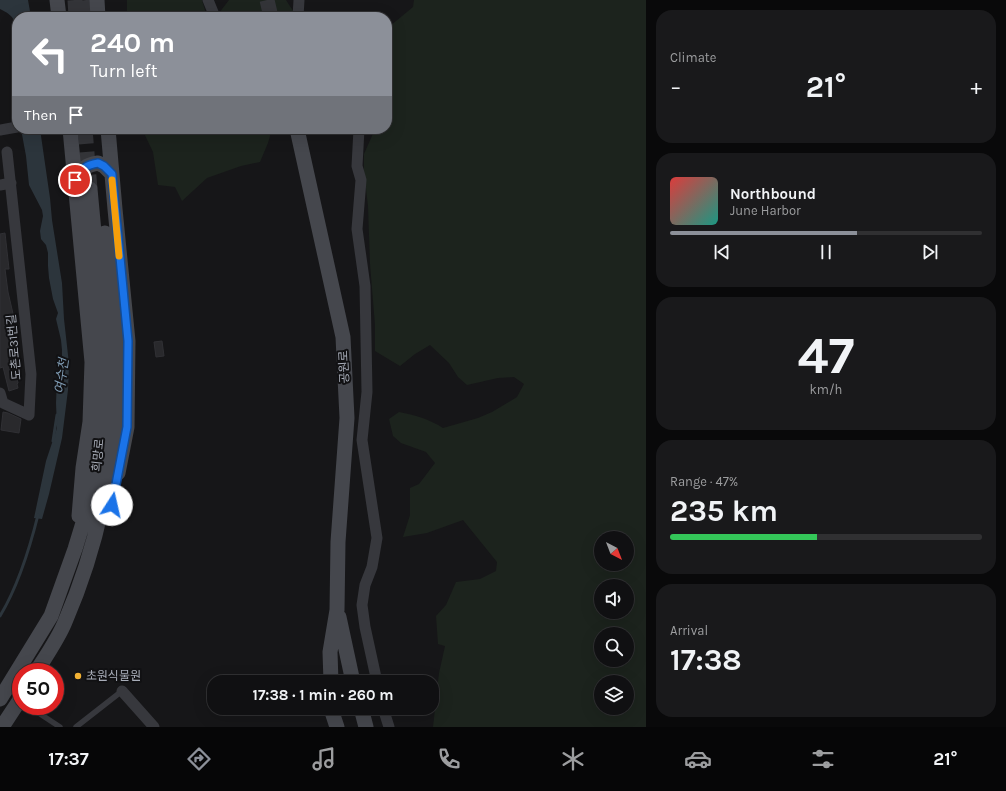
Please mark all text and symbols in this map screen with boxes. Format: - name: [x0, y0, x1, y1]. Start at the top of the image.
- text: 240 m: [90, 26, 175, 59]
- icon: left: [24, 28, 76, 80]
- text: Climate: [670, 50, 716, 65]
- text: Turn left: [90, 60, 158, 82]
- text: 21°: [806, 69, 846, 105]
- text: −: [670, 74, 682, 100]
- text: +: [970, 74, 982, 100]
- icon: arrive: [65, 104, 87, 126]
- text: Then: [24, 106, 57, 124]
- pin: [58, 163, 92, 197]
- icon: arrive: [64, 169, 86, 191]
- text: Northbound: [730, 185, 816, 203]
- text: June Harbor: [730, 203, 801, 218]
- icon: previous: [711, 241, 733, 263]
- icon: pause: [815, 241, 837, 263]
- icon: next: [919, 241, 941, 263]
- street label: 도촌로31번길: [4, 313, 24, 381]
- text: 47: [798, 325, 854, 386]
- street label: 공원로: [336, 350, 352, 384]
- water label: 여수천: [52, 356, 72, 395]
- text: km/h: [810, 382, 842, 397]
- street label: 희망로: [89, 438, 107, 472]
- text: Range · 47%: [670, 474, 738, 489]
- position arrow: [91, 484, 133, 526]
- text: 235 km: [670, 493, 778, 529]
- north arrow: [594, 531, 634, 571]
- map controls: [594, 531, 634, 715]
- button: sound: [594, 579, 634, 619]
- text: Arrival: [670, 623, 708, 638]
- button: search: [594, 627, 634, 667]
- text: 17:38: [670, 642, 742, 678]
- speed limit sign: 50: [12, 663, 64, 715]
- place label: 초원식물원: [86, 669, 141, 683]
- marker: 초원식물원: [73, 671, 83, 681]
- button: layers: [594, 675, 634, 715]
- text: 17:38 · 1 min · 260 m: [253, 686, 393, 704]
- icon: directions: [185, 745, 213, 773]
- icon: music: [310, 745, 338, 773]
- icon: phone: [435, 745, 463, 773]
- icon: climate: [559, 745, 587, 773]
- icon: car: [684, 745, 712, 773]
- icon: filters: [809, 745, 837, 773]
- text: 17:37: [48, 748, 89, 770]
- text: 21°: [933, 748, 958, 770]

